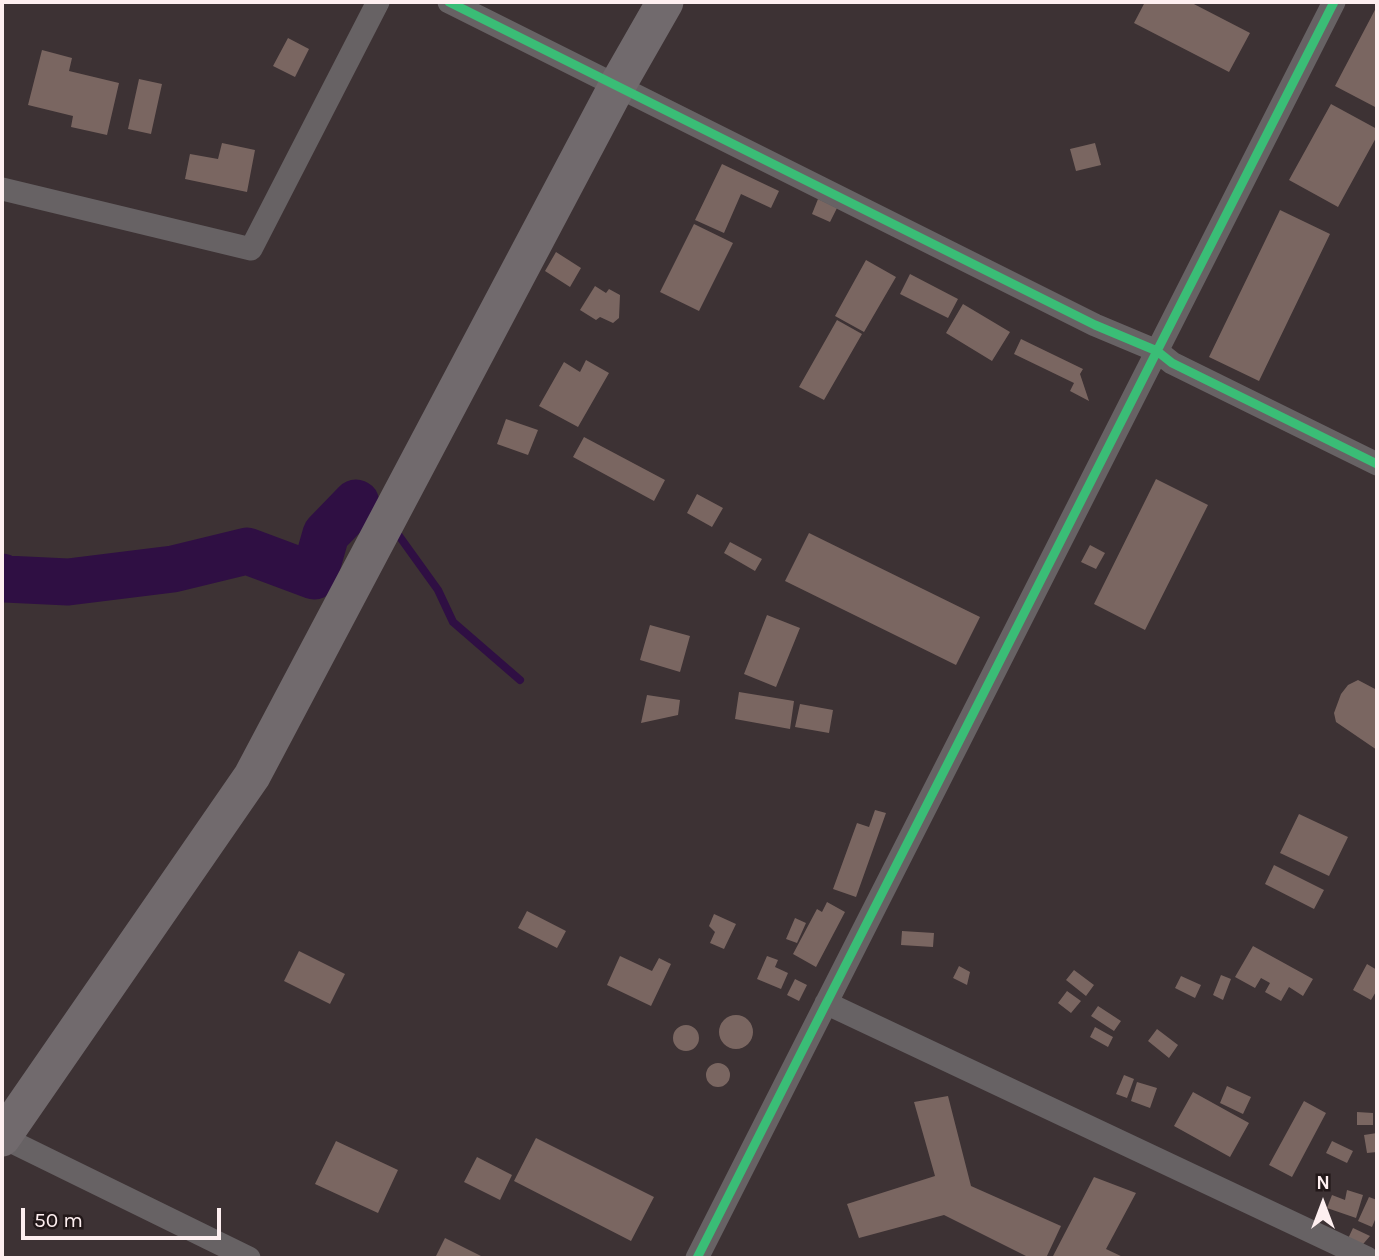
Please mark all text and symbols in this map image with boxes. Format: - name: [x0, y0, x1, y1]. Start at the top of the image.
- north arrow: [1288, 1169, 1358, 1239]
- text: N: [1316, 1172, 1330, 1194]
- scale bar: [24, 1194, 224, 1238]
- text: 50 m: [34, 1208, 83, 1232]

